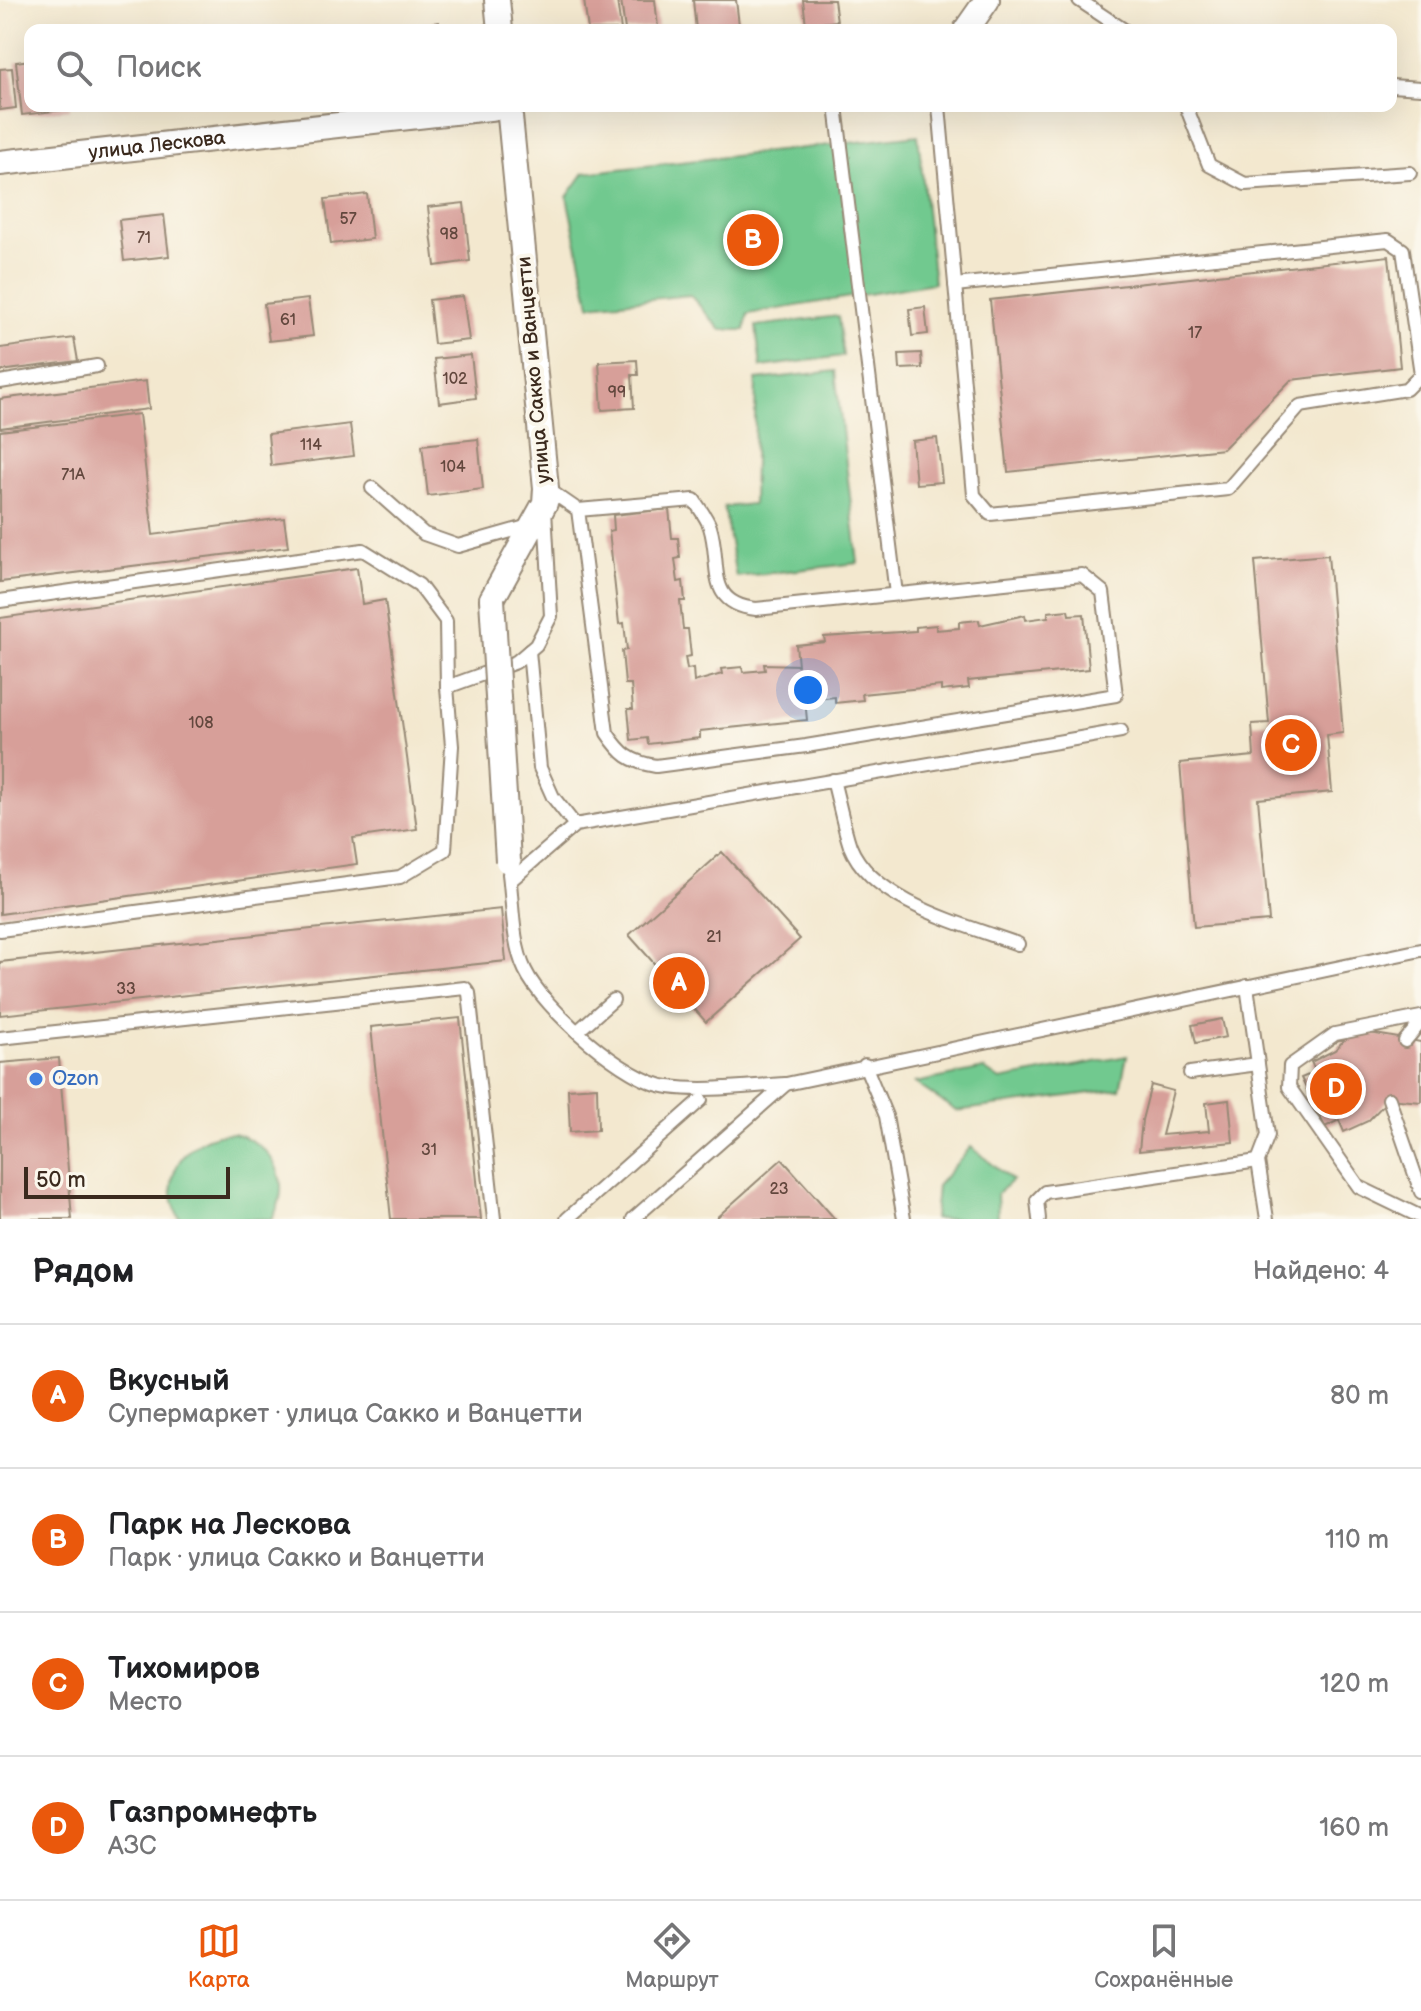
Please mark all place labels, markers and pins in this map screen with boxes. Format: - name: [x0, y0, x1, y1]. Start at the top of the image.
- pin: B: [727, 210, 779, 270]
- pin: C: [1265, 715, 1317, 775]
- pin: A: [653, 953, 705, 1013]
- pin: D: [1310, 1059, 1362, 1119]
- place label: Ozon: [52, 1067, 99, 1091]
- marker: Ozon: [27, 1070, 45, 1088]

